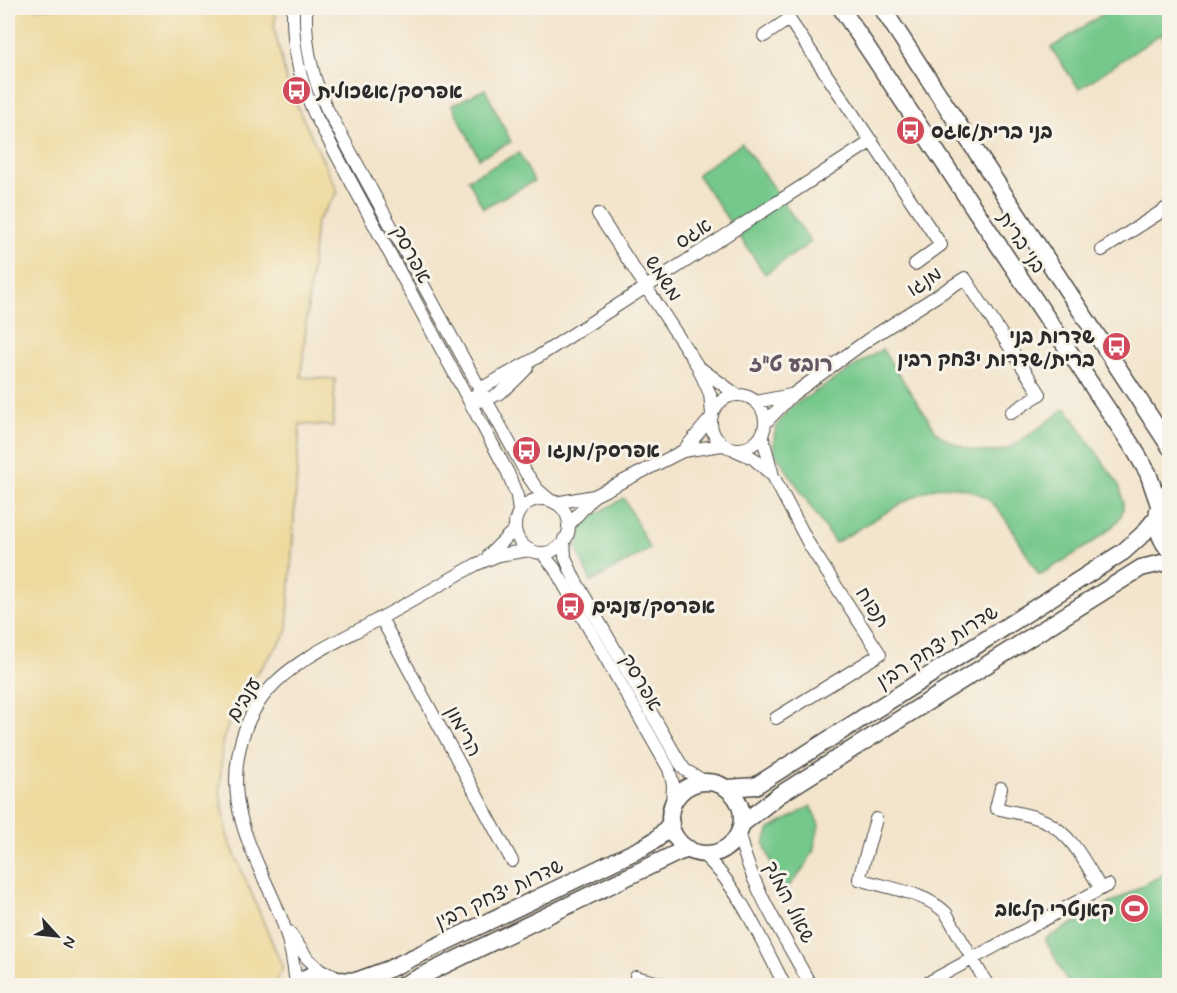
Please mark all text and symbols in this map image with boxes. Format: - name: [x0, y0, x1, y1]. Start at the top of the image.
- bus stop icon: אפרסק/אשכולית: [280, 75, 312, 107]
- place label: אפרסק/אשכולית: [315, 79, 463, 106]
- bus stop icon: בני ברית/אגס: [894, 115, 926, 147]
- place label: בני ברית/אגס: [931, 119, 1053, 146]
- street label: בני ברית: [990, 206, 1051, 279]
- street label: אגס: [670, 213, 717, 256]
- street label: אפרסק: [384, 221, 437, 289]
- street label: משמש: [638, 250, 688, 307]
- street label: מנגו: [902, 261, 948, 304]
- place label: שדרות בני ברית/שדרות יצחק רבין: [897, 324, 1095, 374]
- bus stop icon: שדרות בני ברית/שדרות יצחק רבין: [1100, 331, 1132, 363]
- district label: רובע ט"ז: [749, 351, 833, 379]
- bus stop icon: אפרסק/מנגו: [510, 434, 542, 466]
- place label: אפרסק/מנגו: [547, 438, 660, 465]
- street label: תפוח: [848, 582, 895, 634]
- bus stop icon: אפרסק/ענבים: [555, 590, 587, 622]
- place label: אפרסק/ענבים: [592, 594, 715, 621]
- street label: שדרות יצחק רבין: [872, 599, 1004, 696]
- street label: אפרסק: [613, 649, 668, 717]
- street label: ענבים: [220, 672, 268, 727]
- street label: הרימון: [438, 701, 487, 762]
- street label: שדרות יצחק רבין: [431, 853, 568, 936]
- street label: שאול המלך: [756, 857, 821, 948]
- sports icon: קאנטרי קלאב: [1119, 893, 1151, 925]
- place label: קאנטרי קלאב: [994, 897, 1114, 924]
- north arrow: [27, 906, 87, 966]
- text: N: [57, 933, 81, 952]

